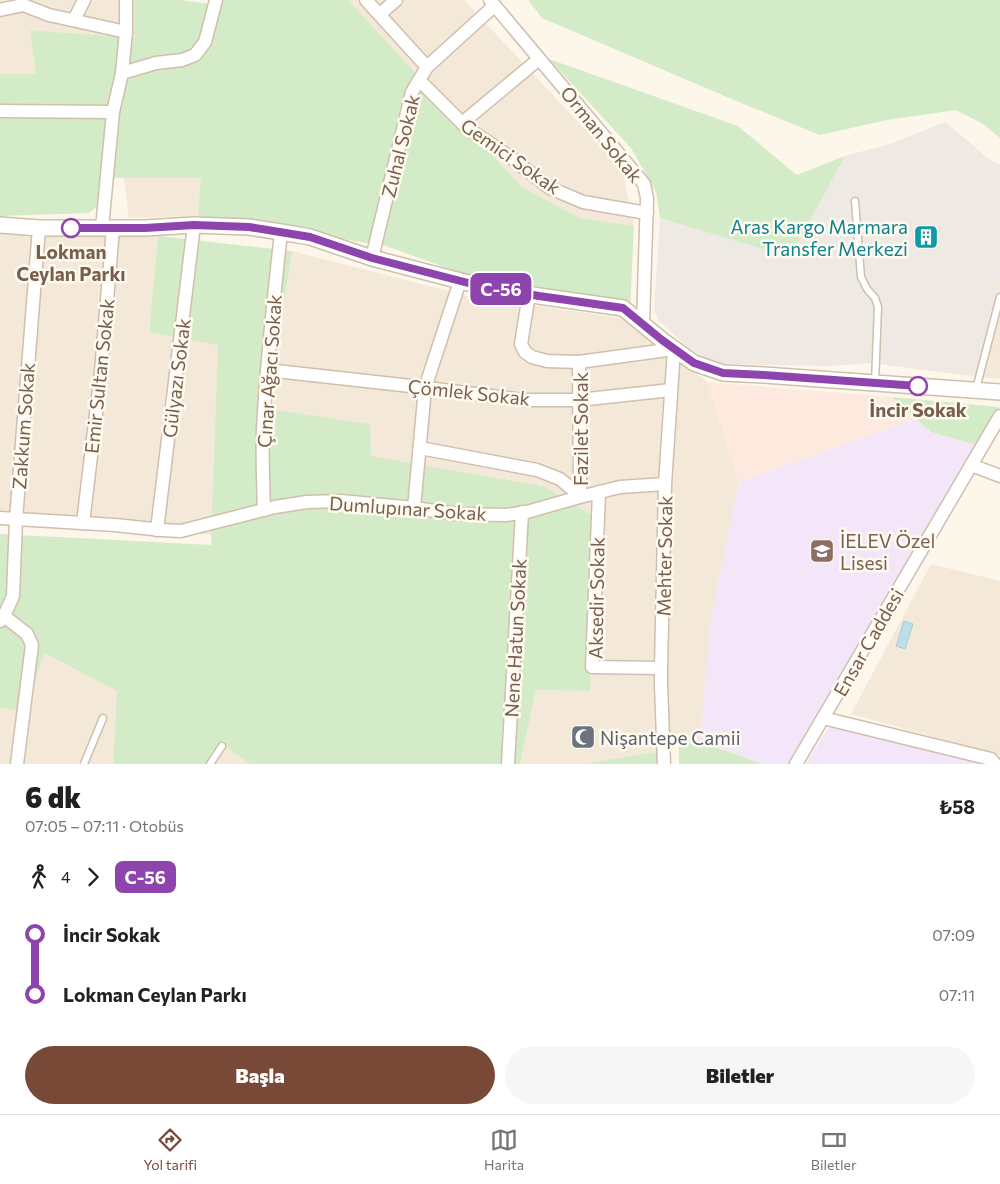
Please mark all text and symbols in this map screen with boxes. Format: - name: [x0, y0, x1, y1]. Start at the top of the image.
- street label: Orman Sokak: [556, 81, 648, 187]
- street label: Zuhal Sokak: [376, 92, 424, 200]
- street label: Gemici Sokak: [457, 113, 565, 199]
- place label: Aras Kargo Marmara Transfer Merkezi: [731, 215, 908, 260]
- marker: Lokman Ceylan Parkı: [61, 218, 81, 238]
- building icon: Aras Kargo Marmara Transfer Merkezi: [913, 224, 939, 250]
- place label: Lokman Ceylan Parkı: [16, 240, 126, 285]
- line badge: C-56: [466, 273, 536, 305]
- text: C-56: [480, 278, 522, 300]
- street label: Çınar Ağacı Sokak: [252, 294, 286, 448]
- street label: Emir Sultan Sokak: [79, 297, 119, 455]
- street label: Gülyazı Sokak: [157, 317, 195, 439]
- street label: Zakkum Sokak: [7, 362, 39, 490]
- street label: Fazilet Sokak: [569, 372, 592, 486]
- street label: Çömlek Sokak: [407, 374, 531, 410]
- marker: İncir Sokak: [908, 376, 928, 396]
- place label: İncir Sokak: [869, 398, 967, 421]
- street label: Dumlupınar Sokak: [328, 491, 488, 525]
- street label: Mehter Sokak: [651, 495, 677, 617]
- place label: İELEV Özel Lisesi: [840, 529, 935, 574]
- street label: Aksedir Sokak: [583, 537, 609, 659]
- school or university icon: İELEV Özel Lisesi: [809, 538, 835, 564]
- street label: Nene Hatun Sokak: [499, 558, 531, 718]
- street label: Ensar Caddesi: [828, 584, 908, 700]
- mosque icon: Nişantepe Camii: [570, 724, 596, 750]
- place label: Nişantepe Camii: [600, 726, 741, 749]
- text: 6 dk: [25, 780, 81, 814]
- text: ₺58: [939, 795, 975, 818]
- text: 07:05 – 07:11 · Otobüs: [25, 816, 184, 835]
- icon: walk: [25, 863, 53, 891]
- icon: forward: [79, 863, 107, 891]
- text: C-56: [125, 866, 166, 888]
- text: 4: [61, 867, 71, 886]
- text: İncir Sokak: [63, 923, 161, 946]
- text: 07:09: [932, 925, 975, 944]
- text: Lokman Ceylan Parkı: [63, 983, 247, 1006]
- text: 07:11: [939, 985, 975, 1004]
- button: Başla: [25, 1046, 495, 1104]
- button: Biletler: [505, 1046, 975, 1104]
- tab: Yol tarifi: [143, 1126, 197, 1173]
- tab: Harita: [484, 1126, 524, 1173]
- tab: Biletler: [811, 1126, 857, 1173]

